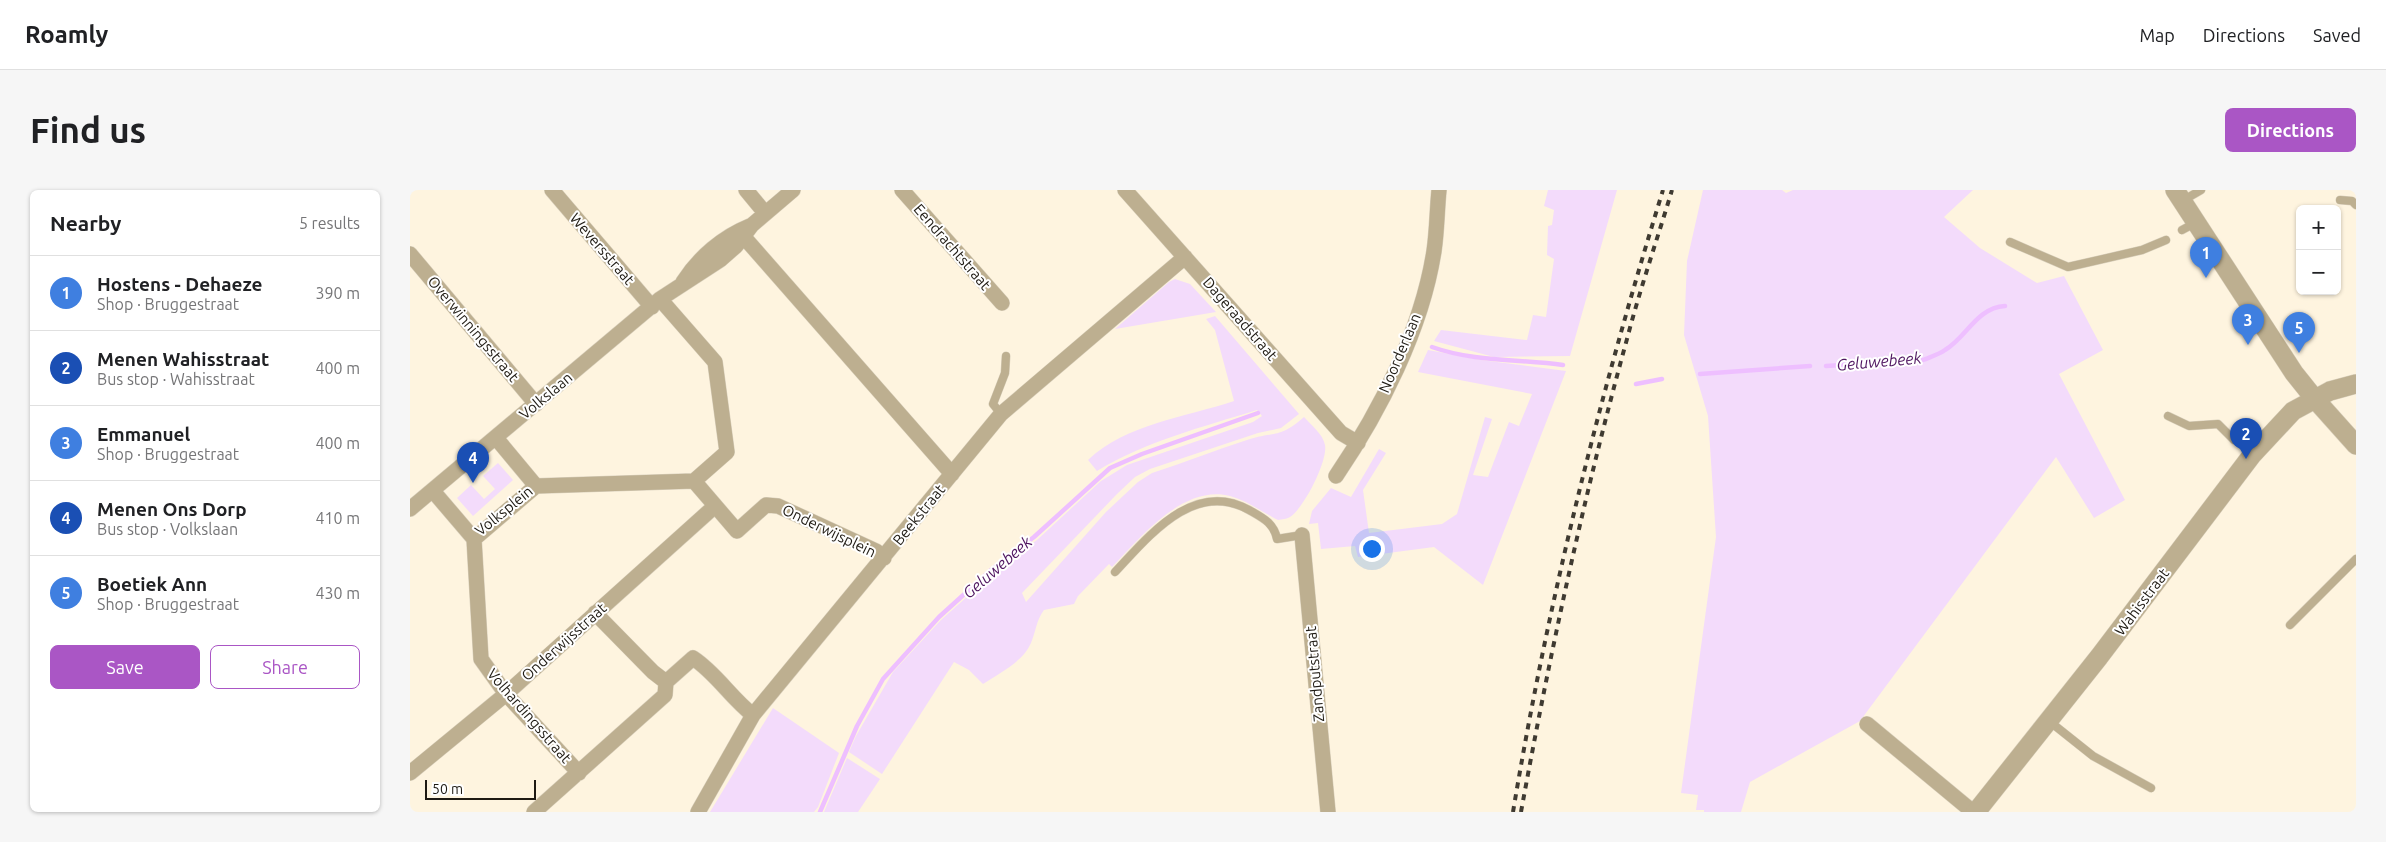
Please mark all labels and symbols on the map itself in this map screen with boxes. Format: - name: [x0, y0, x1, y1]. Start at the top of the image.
- street label: Eendrachtstraat: [910, 200, 994, 293]
- street label: Weversstraat: [567, 209, 638, 288]
- pin: 1: [2190, 237, 2222, 278]
- street label: Overwinningsstraat: [424, 273, 522, 385]
- street label: Dageraadstraat: [1200, 274, 1281, 364]
- pin: 3: [2232, 304, 2264, 345]
- street label: Noorderlaan: [1375, 311, 1424, 395]
- pin: 5: [2283, 312, 2315, 353]
- water label: Geluwebeek: [1836, 348, 1923, 374]
- street label: Volkslaan: [516, 369, 576, 423]
- pin: 2: [2230, 418, 2262, 459]
- pin: 4: [457, 442, 489, 483]
- street label: Beekstraat: [889, 481, 948, 548]
- street label: Volksplein: [472, 482, 536, 539]
- street label: Onderwijsplein: [780, 501, 879, 561]
- water label: Geluwebeek: [959, 532, 1036, 602]
- your location: [1359, 536, 1385, 562]
- street label: Wahisstraat: [2111, 565, 2172, 639]
- street label: Onderwijsstraat: [518, 599, 610, 684]
- street label: Zandputstraat: [1302, 625, 1327, 723]
- street label: Volhardingsstraat: [484, 665, 575, 766]
- scale bar: [425, 777, 536, 800]

